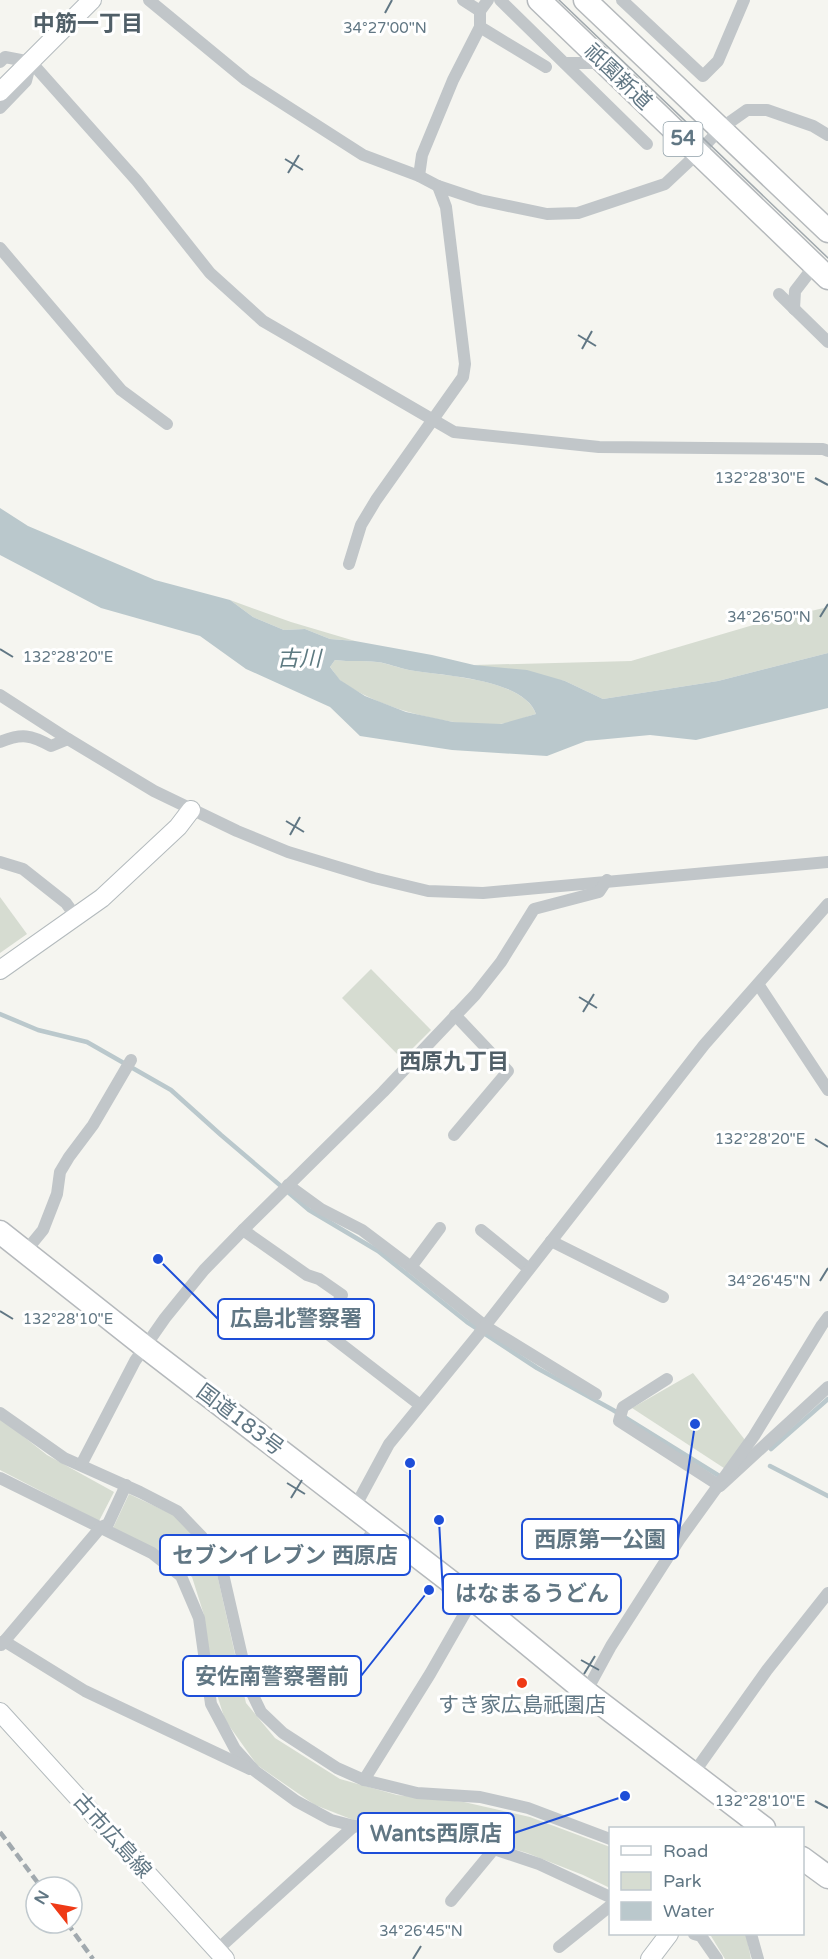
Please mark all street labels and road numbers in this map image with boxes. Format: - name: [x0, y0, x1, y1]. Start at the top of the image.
- street label: 祇園新道: [579, 39, 657, 115]
- road number: 54: [664, 122, 702, 156]
- street label: 国道183号: [192, 1379, 288, 1461]
- street label: 古市広島線: [68, 1789, 156, 1883]

